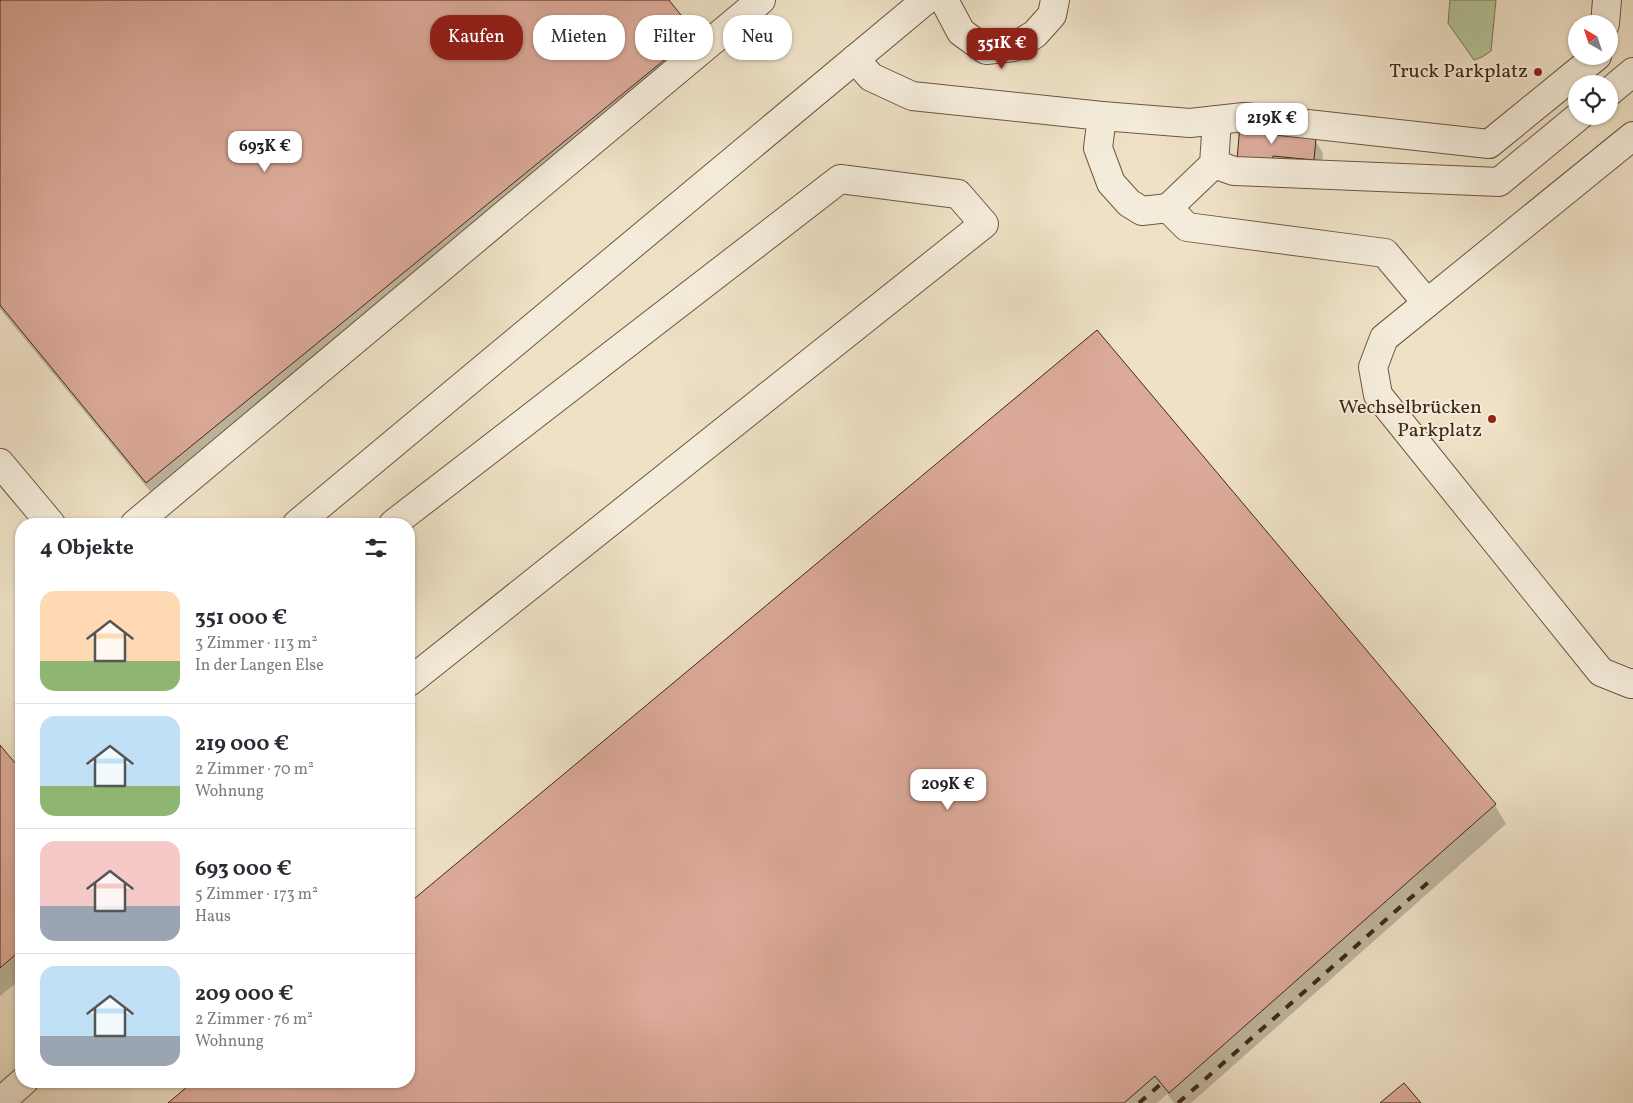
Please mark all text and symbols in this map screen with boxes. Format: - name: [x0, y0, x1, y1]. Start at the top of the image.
- chip: Kaufen: [430, 15, 523, 60]
- chip: Mieten: [533, 15, 625, 60]
- chip: Filter: [635, 15, 713, 60]
- chip: Neu: [723, 15, 792, 60]
- north arrow: [1568, 15, 1618, 65]
- map controls: [1568, 15, 1618, 125]
- pin: 351K €: [961, 28, 1043, 70]
- text: 351K €: [978, 33, 1026, 55]
- place label: Truck Parkplatz: [1389, 58, 1528, 86]
- marker: Truck Parkplatz: [1532, 66, 1544, 78]
- button: locate: [1568, 75, 1618, 125]
- pin: 219K €: [1231, 102, 1313, 145]
- text: 219K €: [1247, 108, 1297, 130]
- pin: 693K €: [224, 130, 306, 173]
- text: 693K €: [239, 136, 291, 158]
- place label: Wechselbrücken Parkplatz: [1339, 394, 1482, 445]
- marker: Wechselbrücken Parkplatz: [1486, 413, 1498, 425]
- text: 4 Objekte: [40, 534, 134, 563]
- icon: filters: [362, 534, 390, 562]
- text: 351 000 €: [195, 604, 287, 633]
- icon: home: [80, 611, 140, 671]
- text: 3 Zimmer · 113 m²: [195, 633, 317, 655]
- text: In der Langen Else: [195, 655, 324, 677]
- text: 219 000 €: [195, 730, 289, 759]
- icon: home: [80, 736, 140, 796]
- text: 2 Zimmer · 70 m²: [195, 759, 314, 781]
- pin: 209K €: [907, 768, 989, 811]
- text: 209K €: [921, 774, 975, 796]
- text: Wohnung: [195, 781, 264, 803]
- text: 693 000 €: [195, 855, 292, 884]
- icon: home: [80, 861, 140, 921]
- text: 5 Zimmer · 173 m²: [195, 884, 318, 906]
- text: Haus: [195, 906, 231, 928]
- text: 209 000 €: [195, 980, 294, 1009]
- icon: home: [80, 986, 140, 1046]
- text: 2 Zimmer · 76 m²: [195, 1009, 313, 1031]
- text: Wohnung: [195, 1031, 264, 1053]

